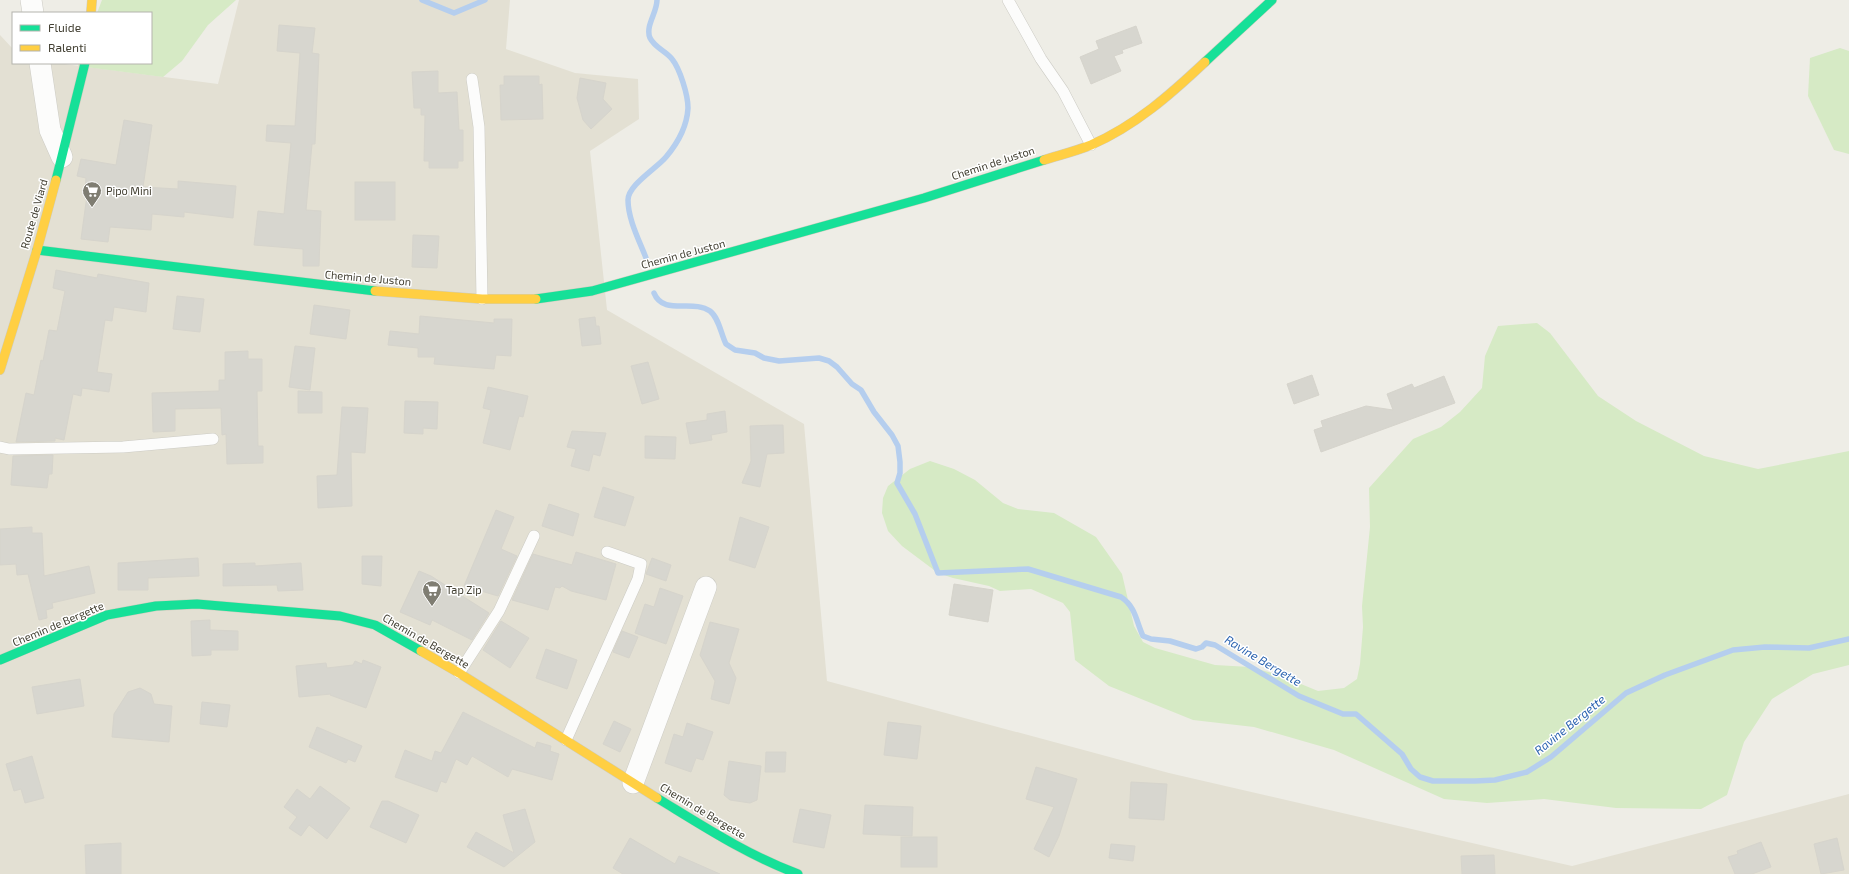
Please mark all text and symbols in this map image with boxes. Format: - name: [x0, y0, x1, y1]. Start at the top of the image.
- legend: [12, 12, 152, 64]
- text: Fluide: [48, 20, 81, 34]
- text: Ralenti: [48, 40, 87, 54]
- street label: Chemin de Juston: [950, 143, 1036, 182]
- street label: Route de Viard: [17, 177, 50, 250]
- supermarket icon: Pipo Mini: [81, 180, 103, 208]
- place label: Pipo Mini: [106, 184, 152, 197]
- street label: Chemin de Juston: [639, 236, 726, 271]
- street label: Chemin de Juston: [324, 267, 412, 288]
- supermarket icon: Tap Zip: [421, 579, 443, 607]
- place label: Tap Zip: [446, 583, 482, 596]
- street label: Chemin de Bergette: [10, 598, 105, 649]
- street label: Chemin de Bergette: [381, 610, 472, 671]
- water label: Ravine Bergette: [1223, 632, 1305, 689]
- water label: Ravine Bergette: [1531, 691, 1608, 757]
- street label: Chemin de Bergette: [658, 780, 749, 841]

